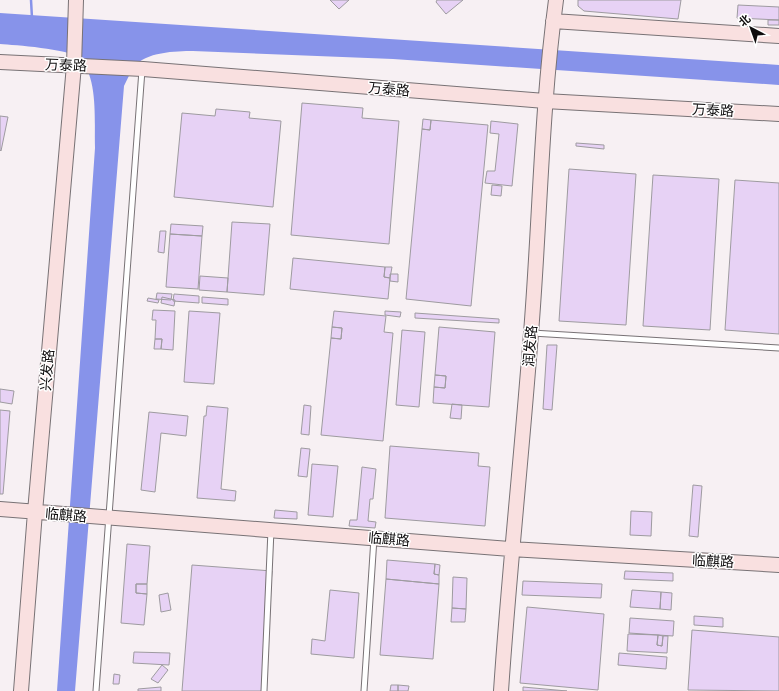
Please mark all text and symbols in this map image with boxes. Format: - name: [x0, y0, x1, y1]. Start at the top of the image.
- north arrow: [731, 8, 771, 48]
- text: 北: [735, 11, 753, 29]
- street label: 万泰路: [45, 54, 87, 75]
- street label: 万泰路: [367, 77, 411, 100]
- street label: 万泰路: [692, 99, 734, 120]
- street label: 润发路: [518, 324, 541, 368]
- street label: 兴发路: [35, 348, 58, 392]
- street label: 临麒路: [44, 503, 88, 526]
- street label: 临麒路: [367, 527, 411, 550]
- street label: 临麒路: [692, 550, 734, 571]

